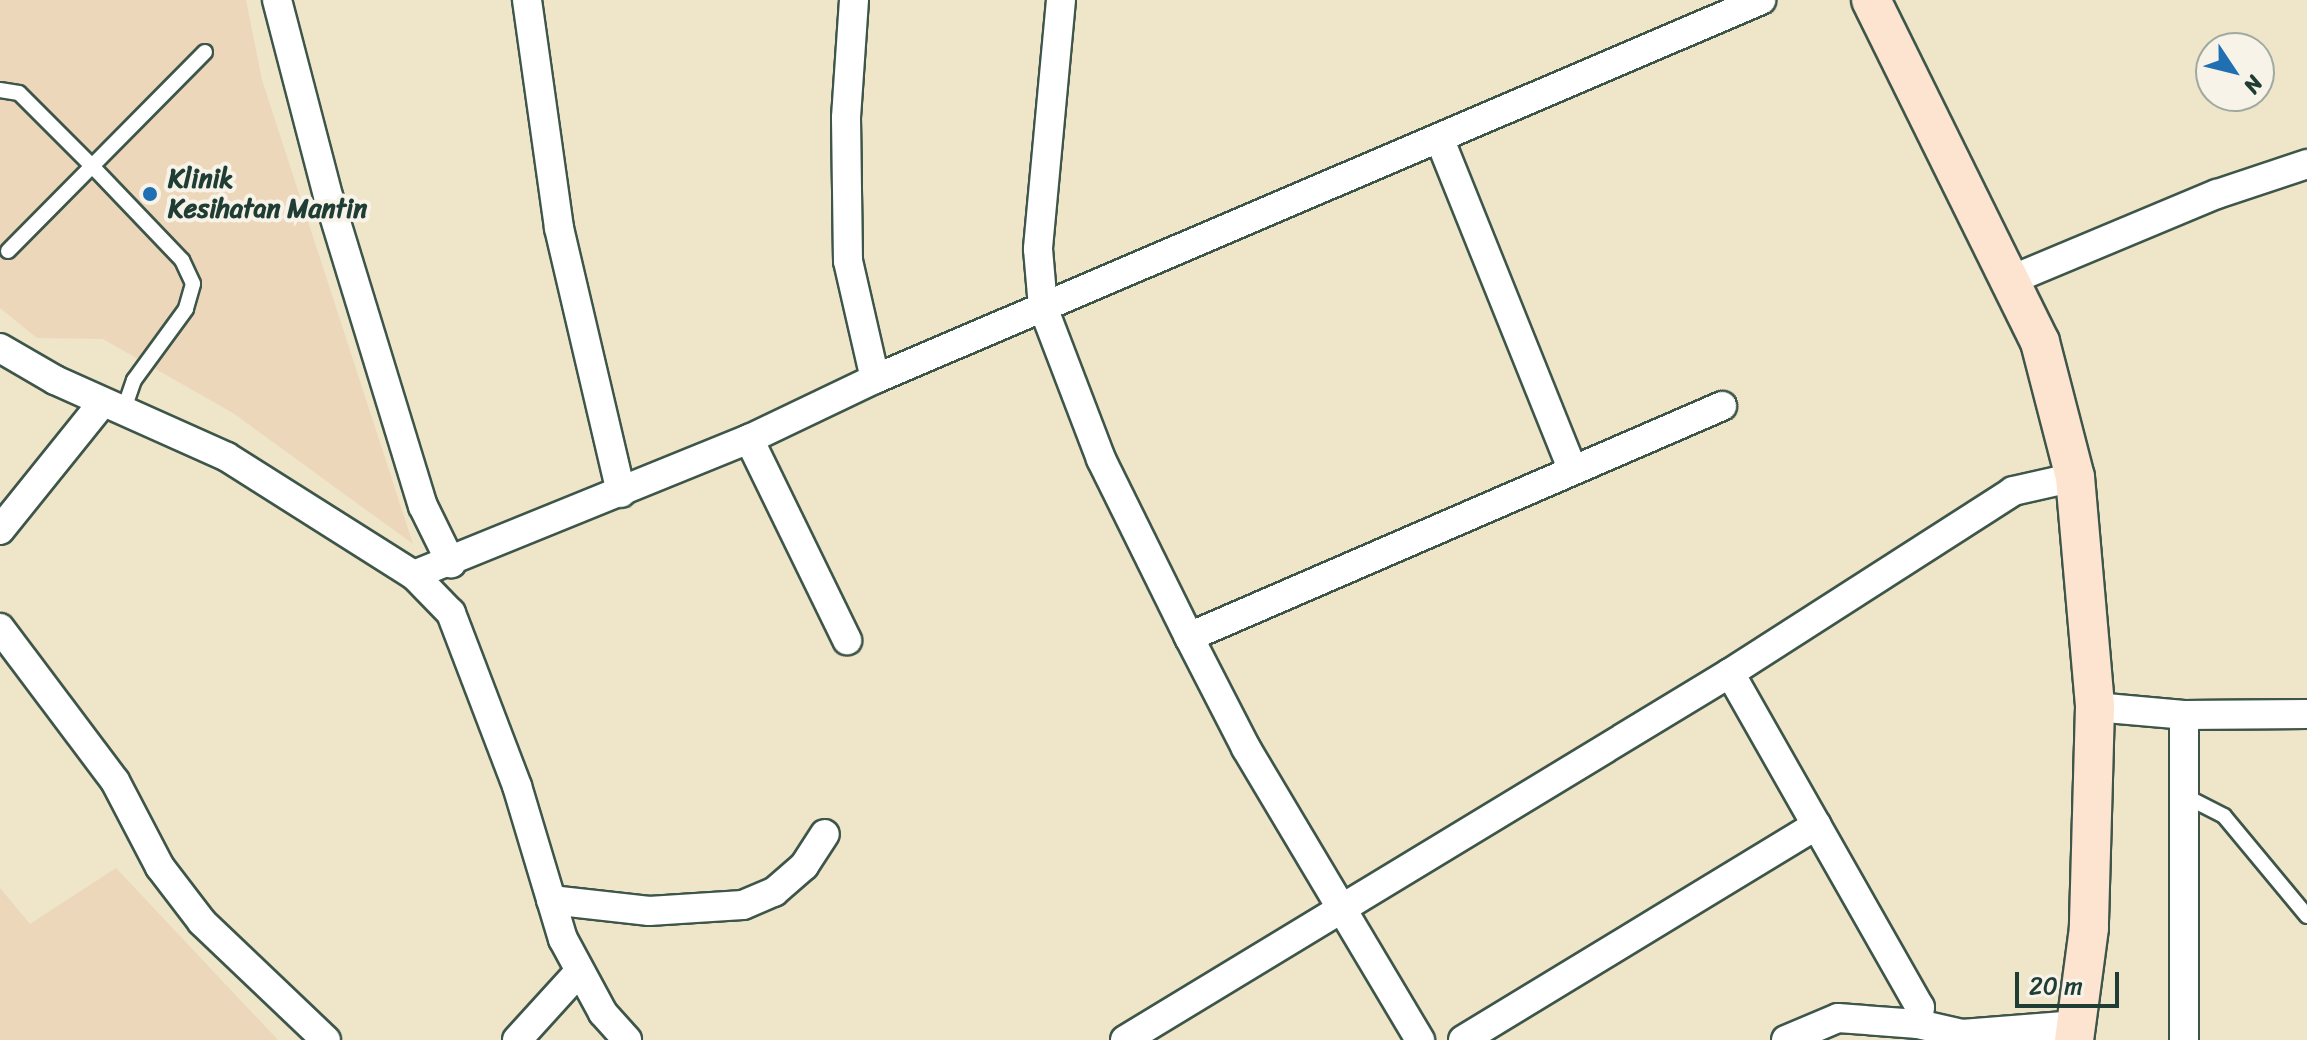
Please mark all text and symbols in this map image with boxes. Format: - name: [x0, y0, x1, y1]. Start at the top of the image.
- north arrow: [2195, 32, 2275, 112]
- text: N: [2233, 67, 2274, 102]
- place label: Klinik Kesihatan Mantin: [168, 163, 368, 224]
- marker: Klinik Kesihatan Mantin: [139, 183, 161, 205]
- scale bar: [2019, 956, 2123, 1006]
- text: 20 m: [2029, 965, 2083, 1007]

